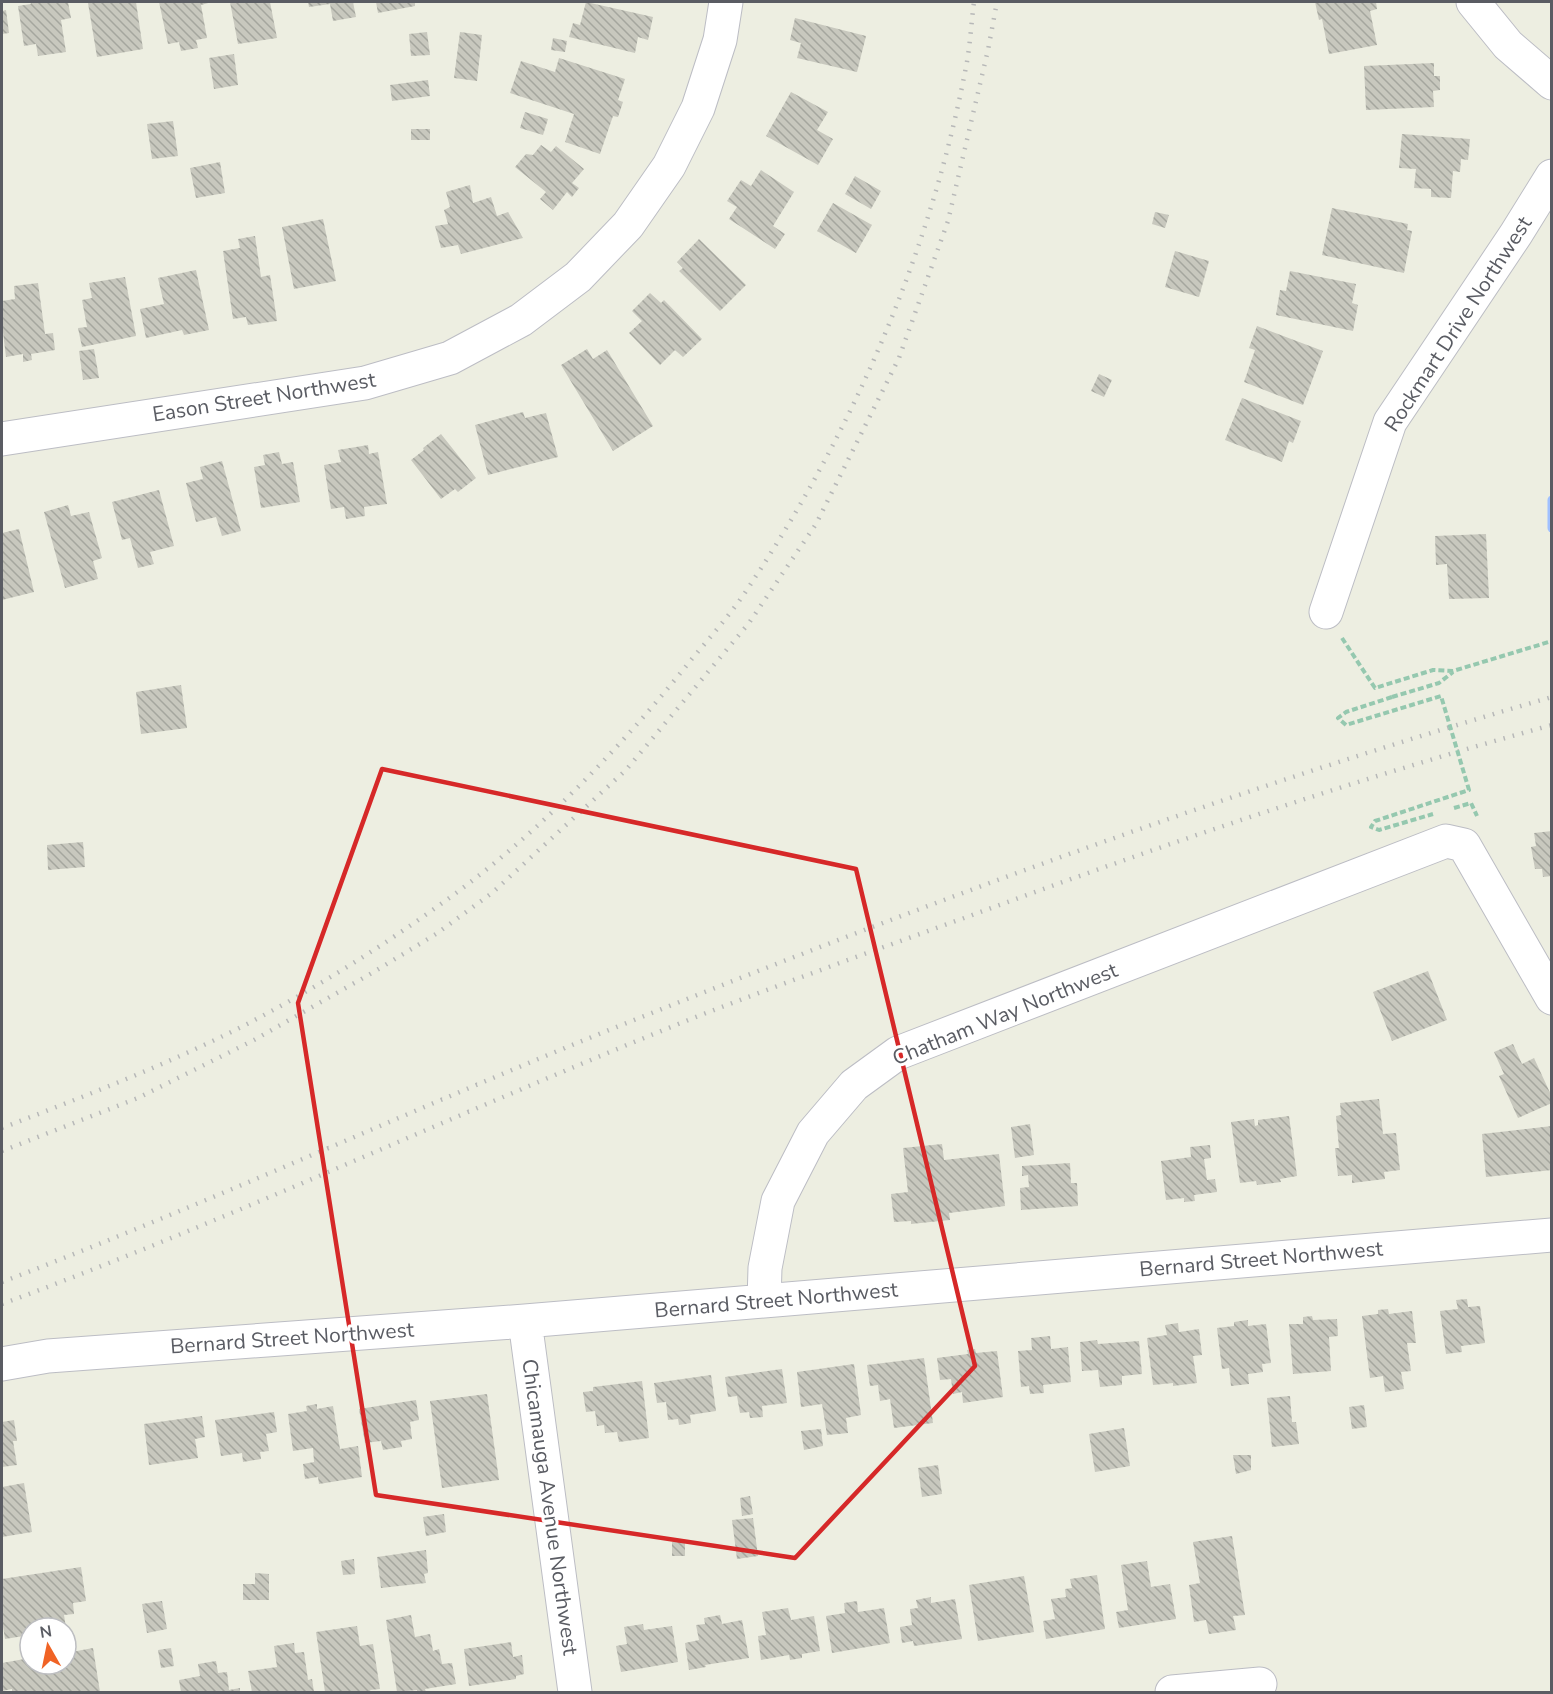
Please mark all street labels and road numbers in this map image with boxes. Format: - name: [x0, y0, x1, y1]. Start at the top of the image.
- street label: Rockmart Drive Northwest: [1378, 210, 1539, 437]
- street label: Eason Street Northwest: [150, 365, 378, 428]
- street label: Chatham Way Northwest: [888, 956, 1122, 1072]
- street label: Bernard Street Northwest: [1138, 1234, 1384, 1284]
- street label: Bernard Street Northwest: [653, 1275, 899, 1325]
- street label: Bernard Street Northwest: [169, 1315, 415, 1360]
- street label: Chicamauga Avenue Northwest: [515, 1357, 585, 1658]

